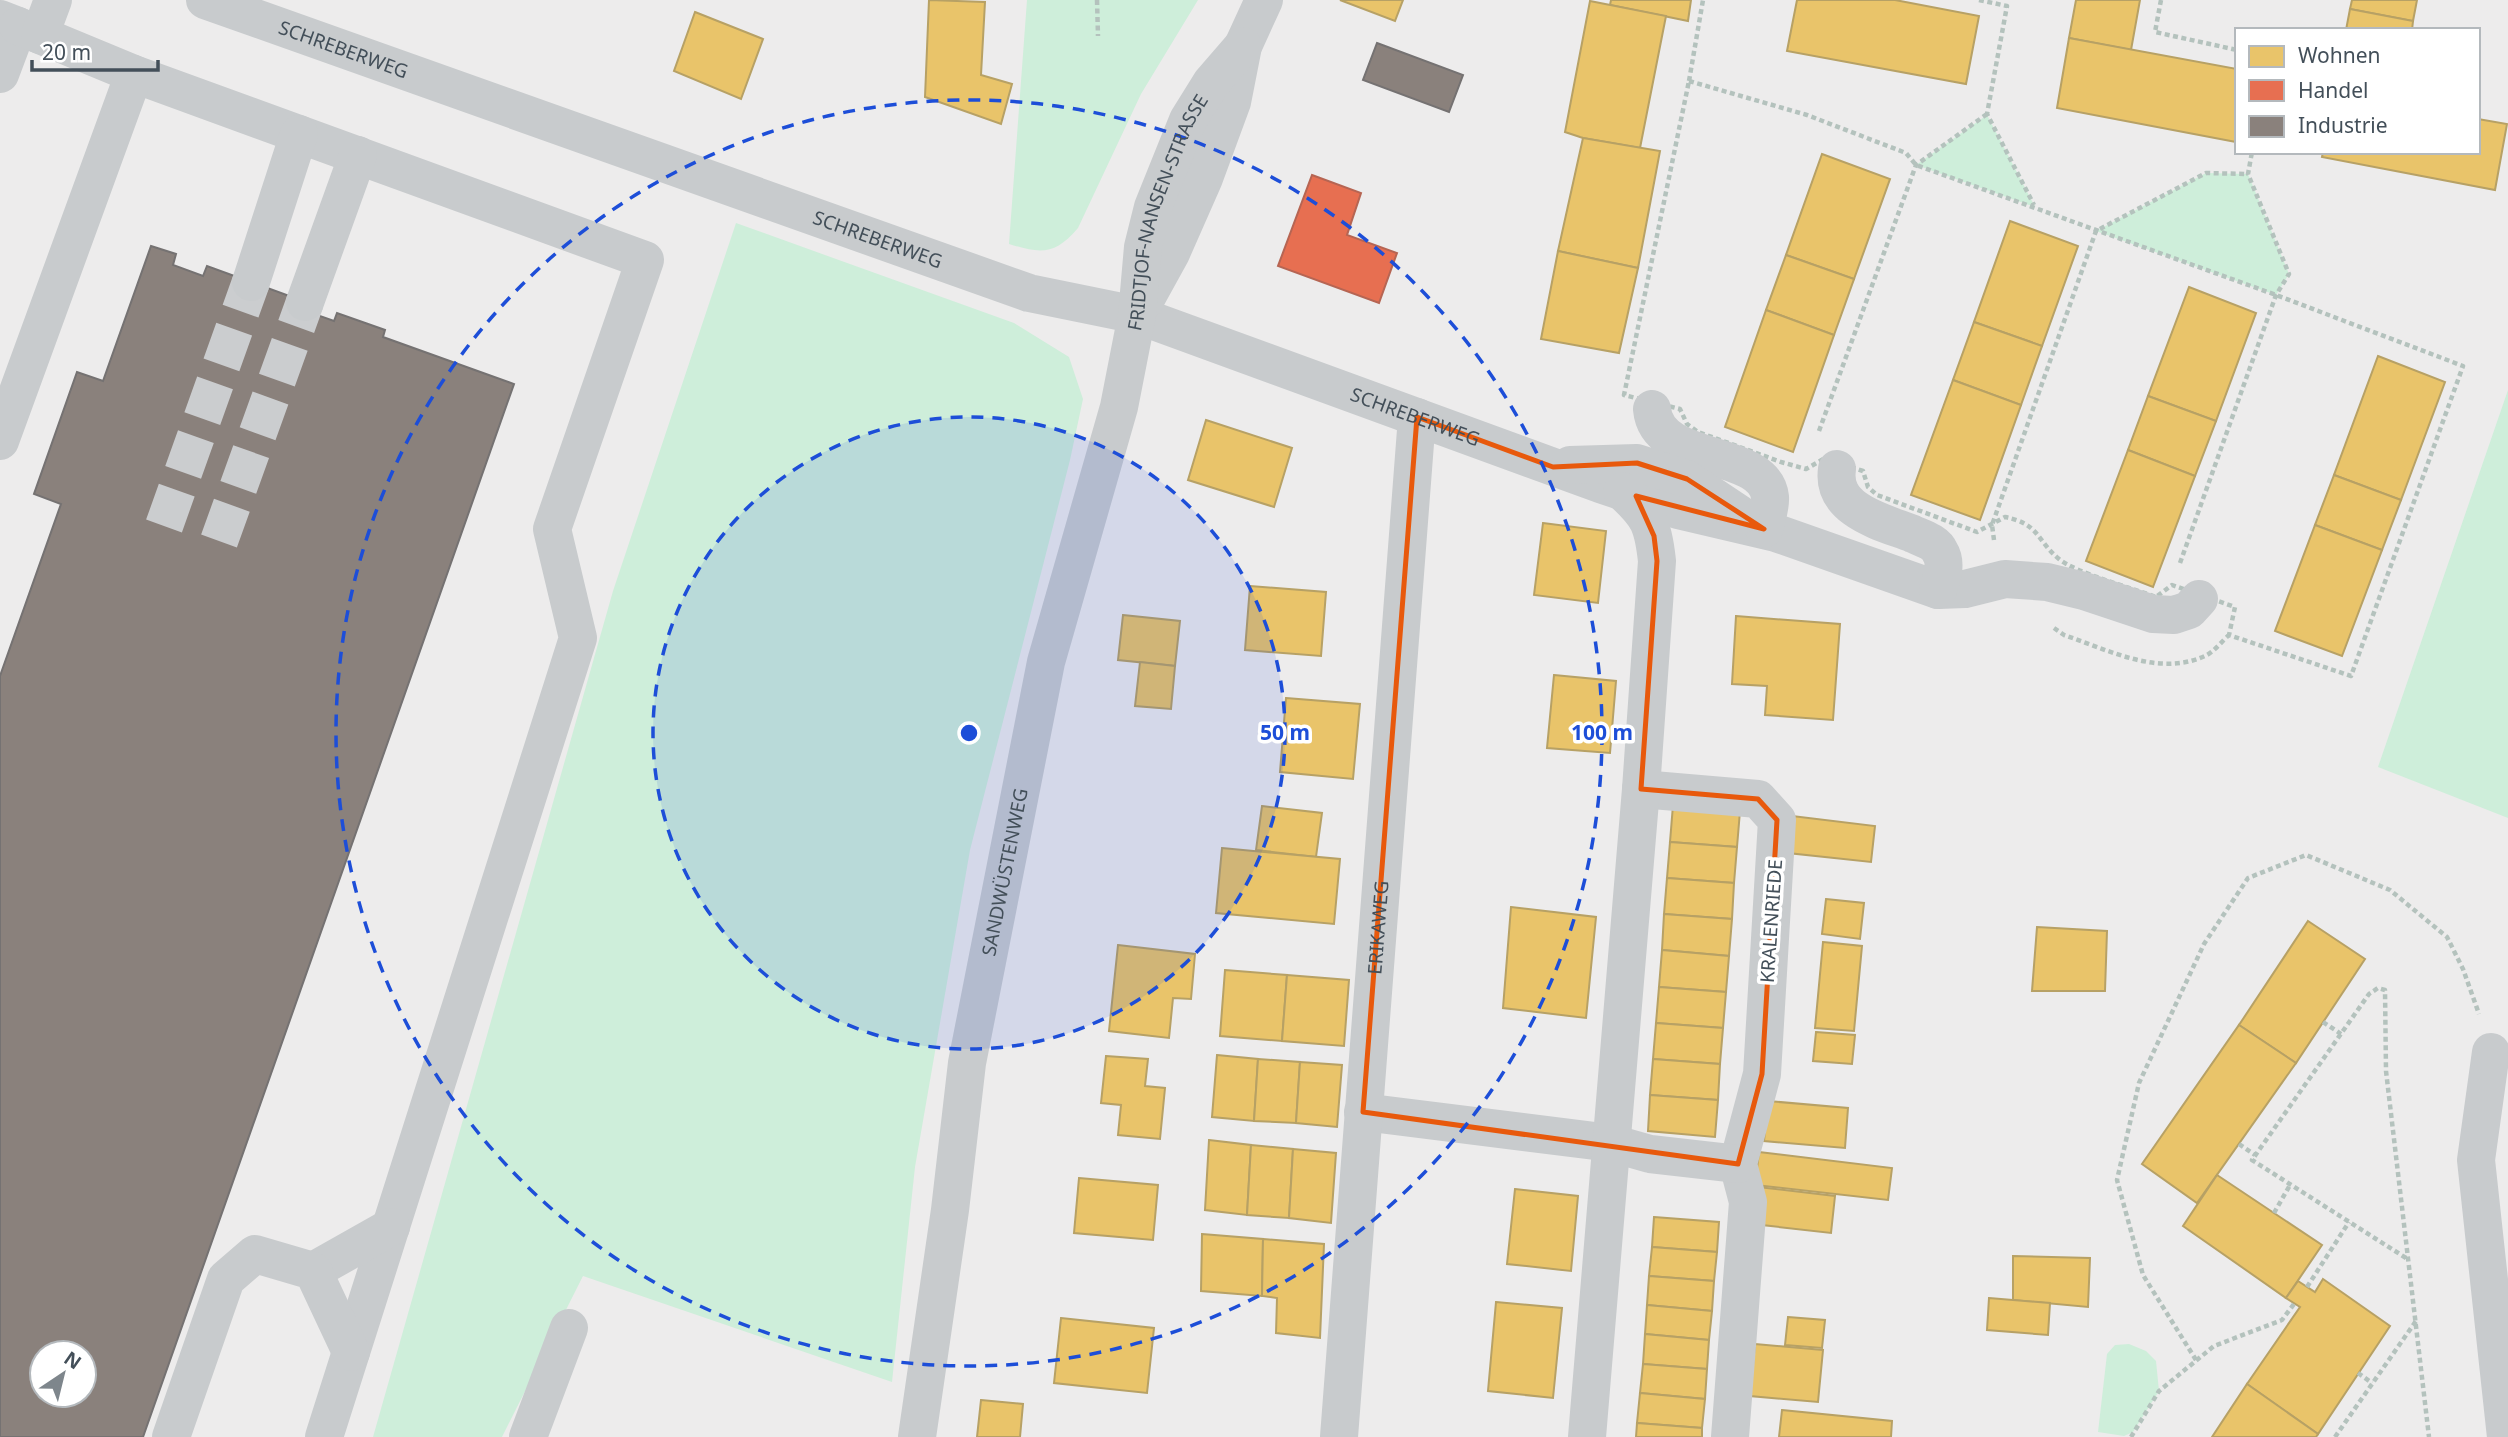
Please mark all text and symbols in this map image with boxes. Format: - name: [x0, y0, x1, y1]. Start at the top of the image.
- street label: SCHREBERWEG: [275, 14, 412, 84]
- scale bar: [32, 28, 158, 72]
- legend: [2235, 28, 2480, 154]
- text: 20 m: [42, 38, 91, 66]
- text: Wohnen: [2298, 41, 2381, 69]
- text: Handel: [2298, 76, 2369, 104]
- street label: FRIDTJOF-NANSEN-STRASSE: [1121, 89, 1214, 333]
- text: Industrie: [2298, 111, 2388, 139]
- street label: SCHREBERWEG: [809, 204, 946, 274]
- street label: SCHREBERWEG: [1347, 381, 1484, 452]
- text: 50 m: [1260, 718, 1310, 746]
- text: 100 m: [1571, 718, 1633, 746]
- centre of rings: [957, 721, 981, 745]
- street label: SANDWÜSTENWEG: [975, 786, 1034, 958]
- street label: KRALENRIEDE: [1754, 858, 1788, 984]
- street label: ERIKAWEG: [1361, 880, 1395, 975]
- north arrow: [28, 1339, 98, 1409]
- text: N: [59, 1345, 87, 1375]

